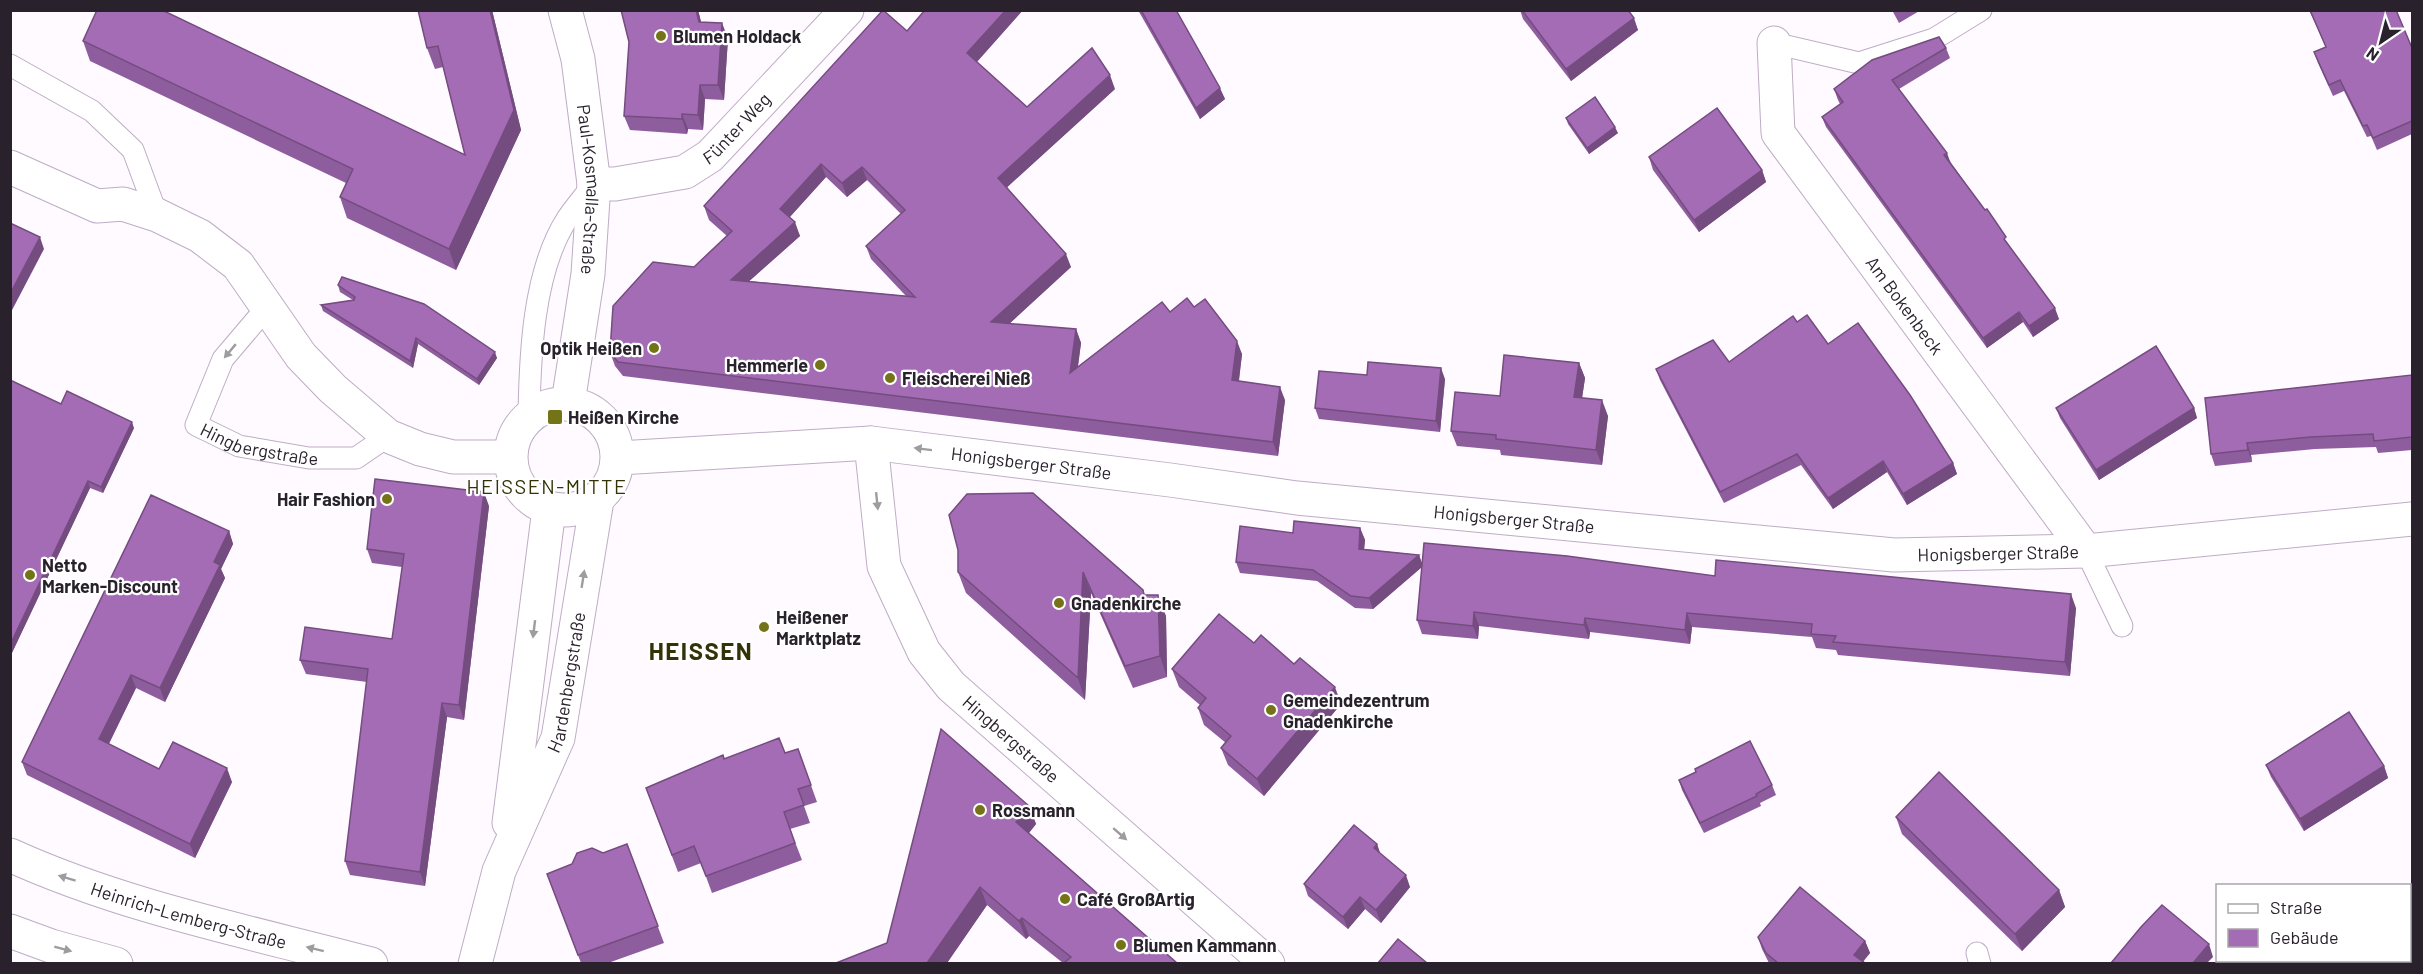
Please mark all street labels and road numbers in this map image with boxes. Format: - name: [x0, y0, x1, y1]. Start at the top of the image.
- street label: Fünter Weg: [699, 88, 775, 169]
- street label: Paul-Kosmalla-Straße: [573, 103, 605, 275]
- street label: Am Bokenbeck: [1862, 252, 1948, 359]
- street label: Hingbergstraße: [197, 418, 318, 469]
- street label: Honigsberger Straße: [950, 442, 1113, 484]
- street label: Honigsberger Straße: [1433, 500, 1596, 537]
- street label: Honigsberger Straße: [1917, 540, 2079, 566]
- street label: Hardenbergstraße: [542, 610, 589, 756]
- street label: Hingbergstraße: [958, 690, 1064, 787]
- street label: Heinrich-Lemberg-Straße: [88, 877, 289, 953]

